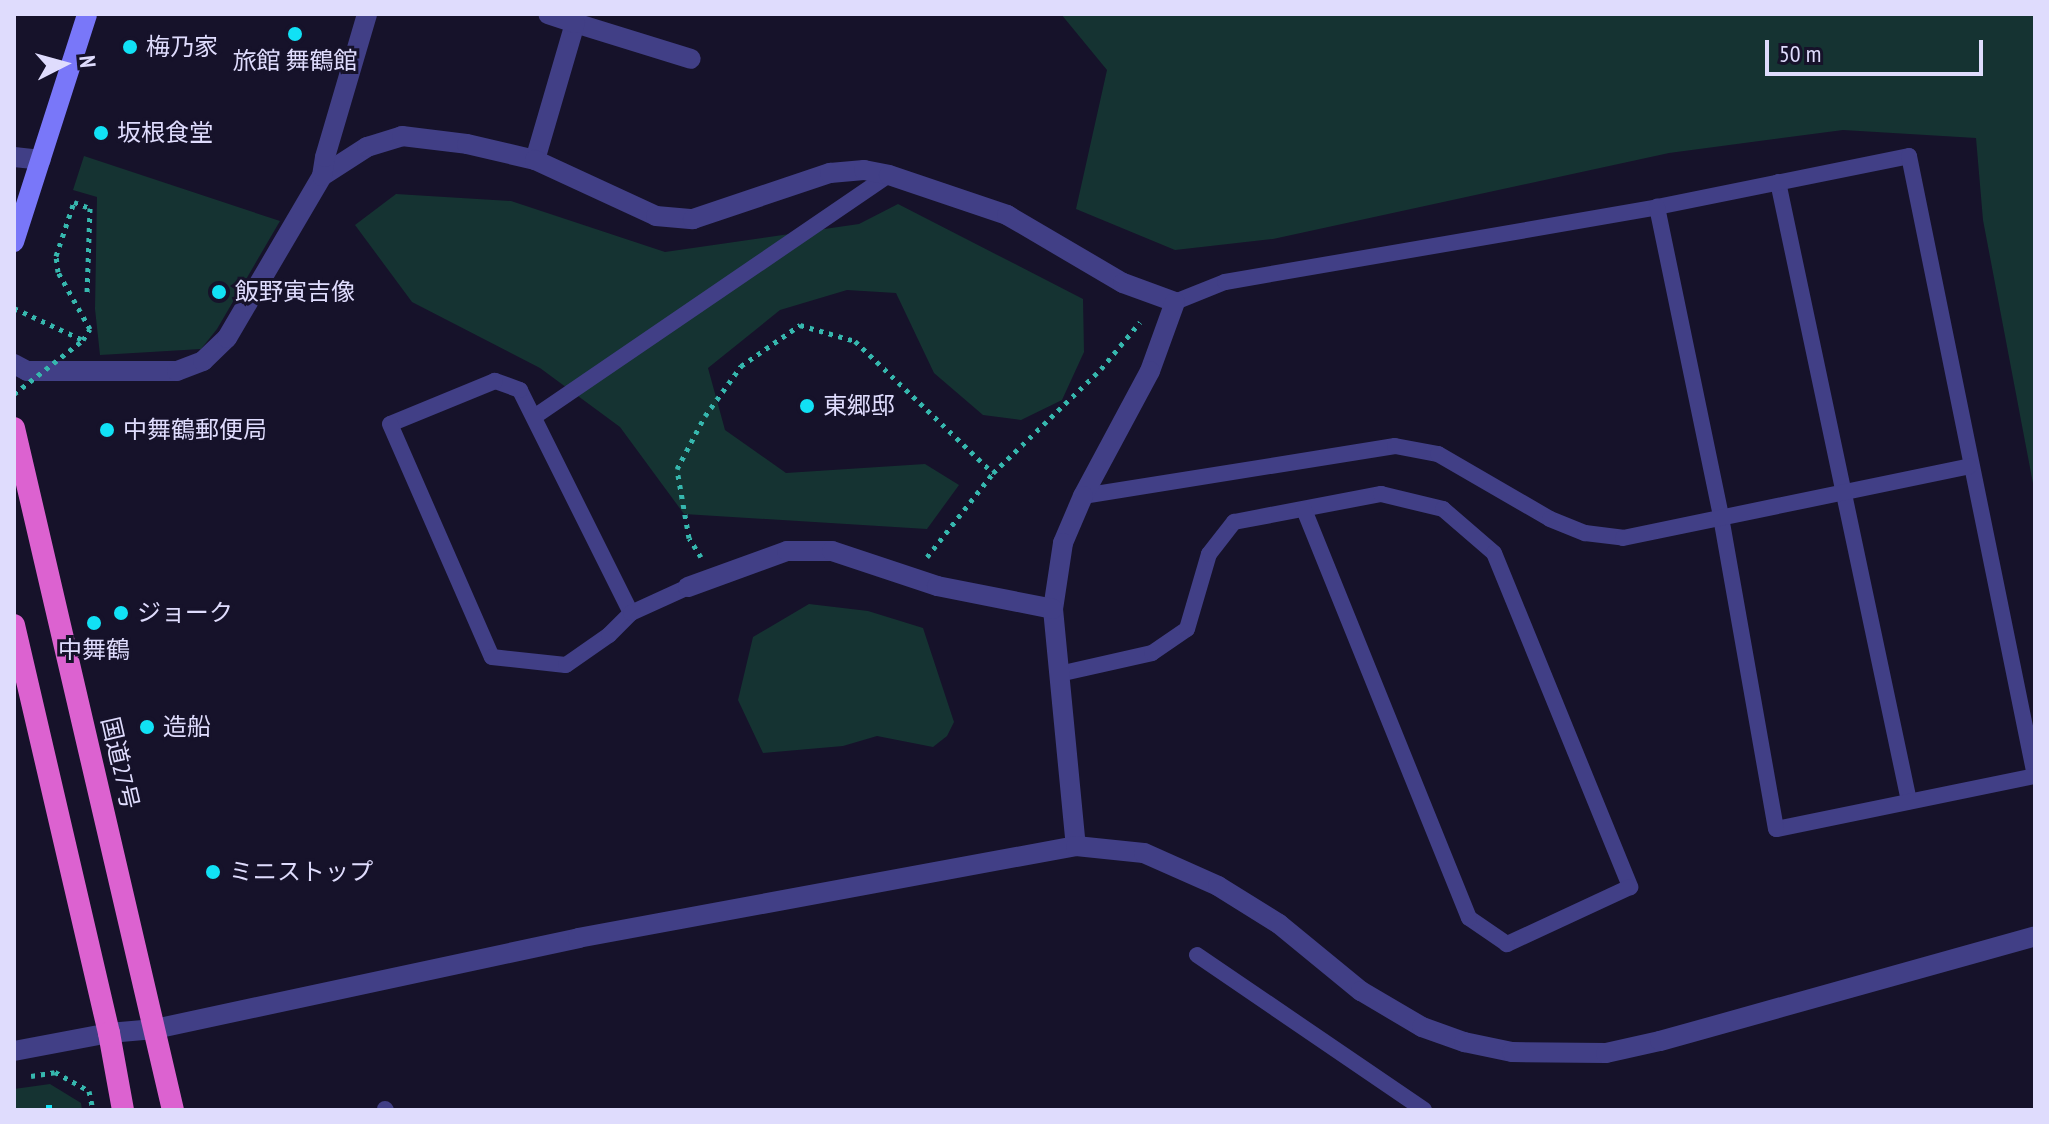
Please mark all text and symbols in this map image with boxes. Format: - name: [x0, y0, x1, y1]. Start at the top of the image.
- north arrow: [24, 24, 104, 104]
- scale bar: [1769, 24, 1987, 74]
- marker: 旅館 舞鶴館: [286, 25, 304, 43]
- place label: 梅乃家: [146, 33, 218, 61]
- marker: 梅乃家: [121, 38, 139, 56]
- text: 50 m: [1779, 38, 1821, 69]
- place label: 旅館 舞鶴館: [232, 47, 358, 75]
- text: N: [73, 54, 102, 69]
- place label: 坂根食堂: [117, 119, 213, 147]
- marker: 坂根食堂: [92, 124, 110, 142]
- place label: 飯野寅吉像: [235, 278, 355, 306]
- marker: 飯野寅吉像: [210, 283, 228, 301]
- place label: 東郷邸: [823, 392, 895, 420]
- marker: 東郷邸: [798, 397, 816, 415]
- place label: 中舞鶴郵便局: [123, 416, 267, 444]
- marker: 中舞鶴郵便局: [98, 421, 116, 439]
- place label: ジョーク: [137, 599, 233, 627]
- marker: ジョーク: [112, 604, 130, 622]
- marker: 中舞鶴: [85, 614, 103, 632]
- place label: 中舞鶴: [58, 636, 130, 664]
- place label: 造船: [163, 713, 211, 741]
- street label: 国道27号: [95, 714, 145, 812]
- marker: 造船: [138, 718, 156, 736]
- place label: ミニストップ: [229, 858, 373, 886]
- marker: ミニストップ: [204, 863, 222, 881]

